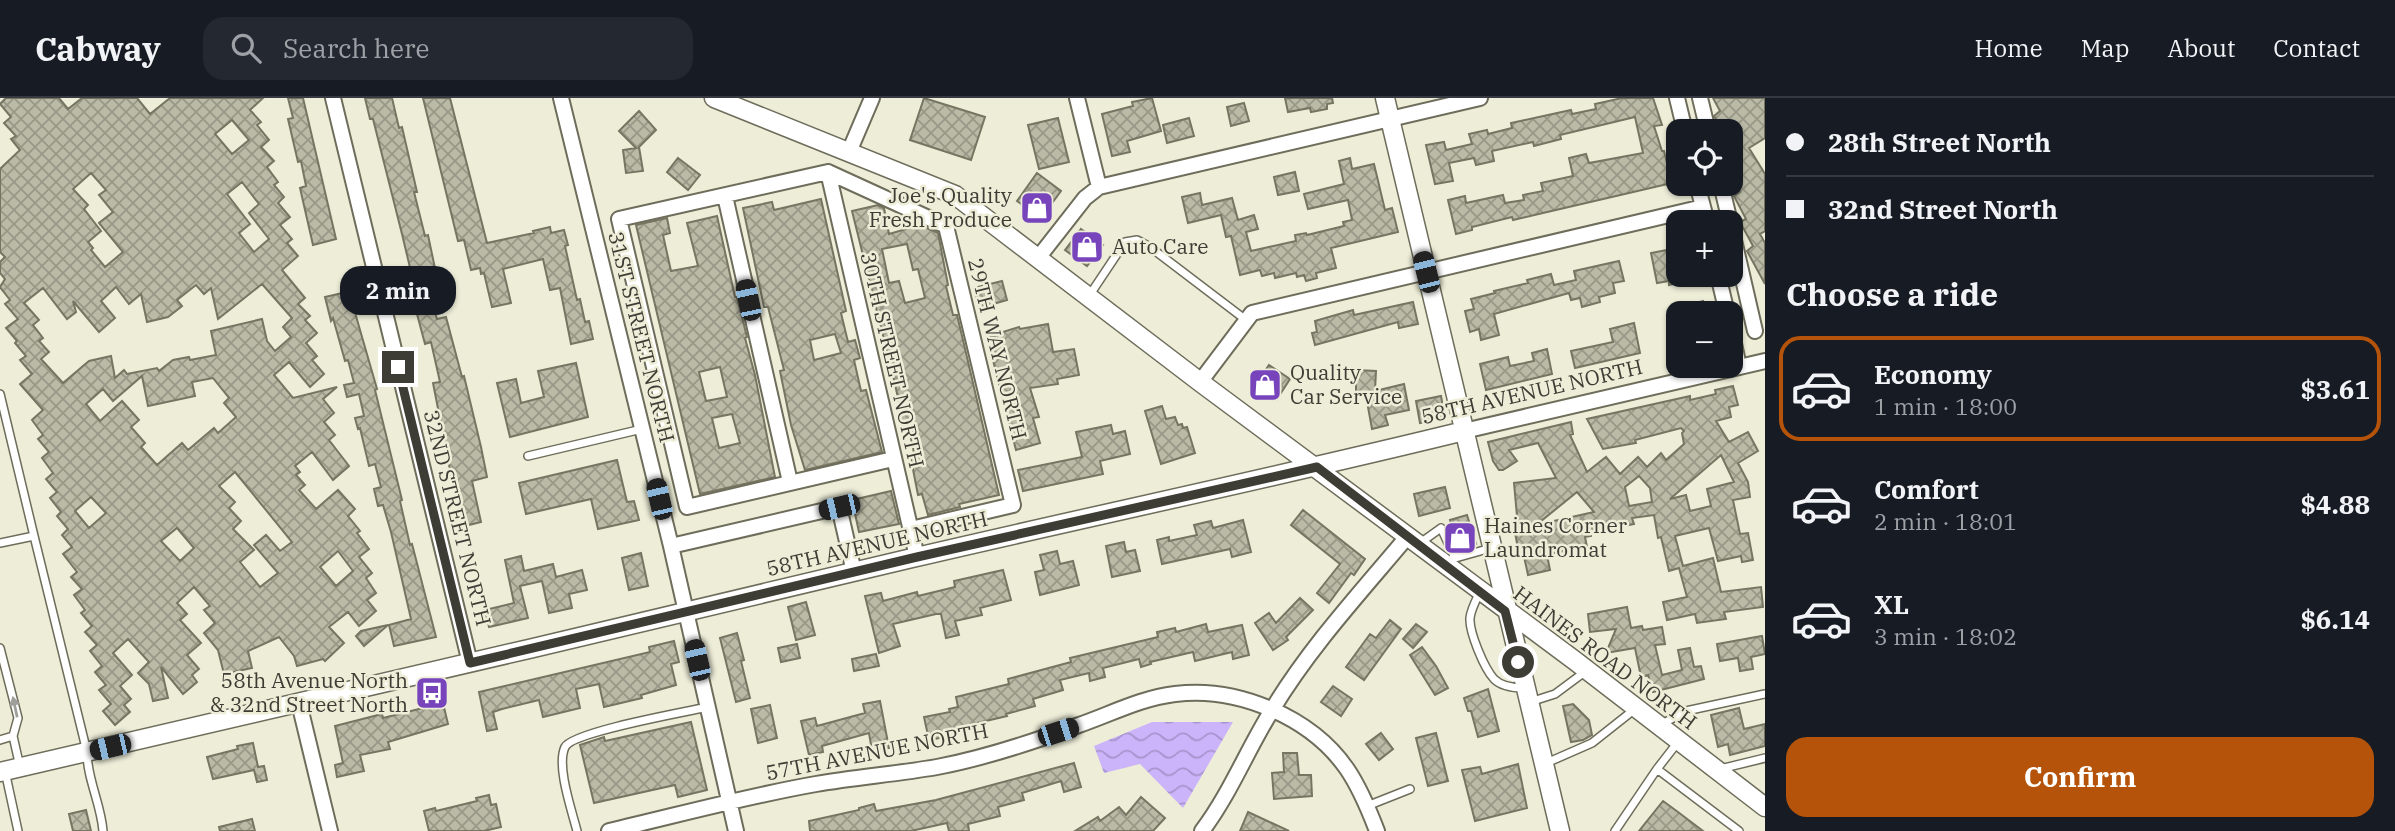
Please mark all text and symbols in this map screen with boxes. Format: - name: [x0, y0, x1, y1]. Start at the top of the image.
- search box: [203, 17, 693, 80]
- text: Cabway: [35, 27, 161, 70]
- icon: search: [227, 29, 265, 67]
- text: Search here: [283, 31, 429, 65]
- text: Home: [1975, 32, 2043, 64]
- text: Map: [2081, 32, 2129, 64]
- text: About: [2167, 32, 2235, 64]
- text: Contact: [2273, 32, 2360, 64]
- map controls: [1666, 119, 1743, 378]
- button: locate: [1666, 119, 1743, 196]
- text: 28th Street North: [1828, 125, 2051, 159]
- place label: Joe's Quality Fresh Produce: [869, 181, 1013, 233]
- shop icon: Joe's Quality Fresh Produce: [1018, 189, 1056, 227]
- text: 32nd Street North: [1828, 192, 2058, 226]
- button: +: [1666, 210, 1743, 287]
- street label: 31ST STREET NORTH: [602, 228, 682, 445]
- shop icon: Auto Care: [1068, 228, 1106, 266]
- place label: Auto Care: [1112, 232, 1209, 260]
- street label: 30TH STREET NORTH: [854, 249, 931, 471]
- car: [1411, 249, 1442, 295]
- street label: 29TH WAY NORTH: [962, 255, 1034, 443]
- callout: 2 min: [340, 266, 456, 314]
- text: Choose a ride: [1786, 273, 1998, 315]
- text: 2 min: [366, 275, 430, 305]
- car: [734, 277, 763, 323]
- button: −: [1666, 301, 1743, 378]
- route end: [382, 351, 414, 383]
- street label: 58TH AVENUE NORTH: [1418, 352, 1645, 430]
- icon: car: [1790, 357, 1853, 420]
- text: Economy: [1874, 357, 1992, 391]
- place label: Quality Car Service: [1290, 358, 1402, 410]
- shop icon: Quality Car Service: [1246, 366, 1284, 404]
- text: $3.61: [2300, 372, 2370, 406]
- text: 1 min · 18:00: [1874, 391, 2017, 421]
- street label: 32ND STREET NORTH: [418, 407, 498, 629]
- icon: car: [1790, 472, 1853, 535]
- text: Comfort: [1874, 472, 1979, 506]
- car: [645, 476, 674, 522]
- text: $4.88: [2300, 487, 2370, 521]
- car: [817, 492, 862, 522]
- street label: 58TH AVENUE NORTH: [763, 504, 990, 582]
- text: 2 min · 18:01: [1874, 506, 2017, 536]
- place label: Haines Corner Laundromat: [1484, 511, 1628, 563]
- shop icon: Haines Corner Laundromat: [1441, 519, 1479, 557]
- street label: HAINES ROAD NORTH: [1508, 579, 1703, 735]
- icon: car: [1790, 587, 1853, 650]
- text: XL: [1874, 587, 1909, 621]
- text: $6.14: [2300, 602, 2370, 636]
- text: 3 min · 18:02: [1874, 621, 2017, 651]
- car: [683, 637, 712, 683]
- route start: [1502, 646, 1534, 678]
- place label: 58th Avenue North & 32nd Street North: [210, 666, 408, 718]
- bus stop icon: 58th Avenue North & 32nd Street North: [413, 674, 451, 712]
- one-way arrow: [9, 696, 20, 718]
- street label: 57TH AVENUE NORTH: [763, 716, 991, 786]
- car: [1035, 716, 1082, 748]
- car: [88, 732, 133, 762]
- button: Confirm: [1786, 737, 2374, 817]

